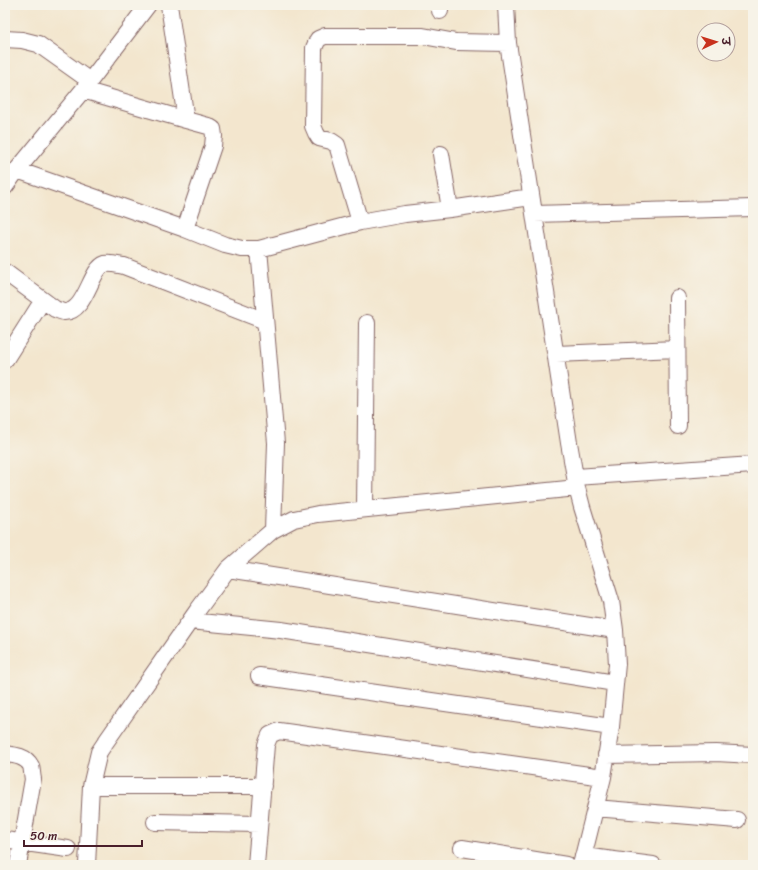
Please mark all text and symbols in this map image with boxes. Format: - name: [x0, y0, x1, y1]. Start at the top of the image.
- north arrow: [696, 22, 736, 62]
- text: उ: [716, 36, 735, 47]
- scale bar: [24, 822, 142, 848]
- text: 50 m: [30, 825, 57, 847]

